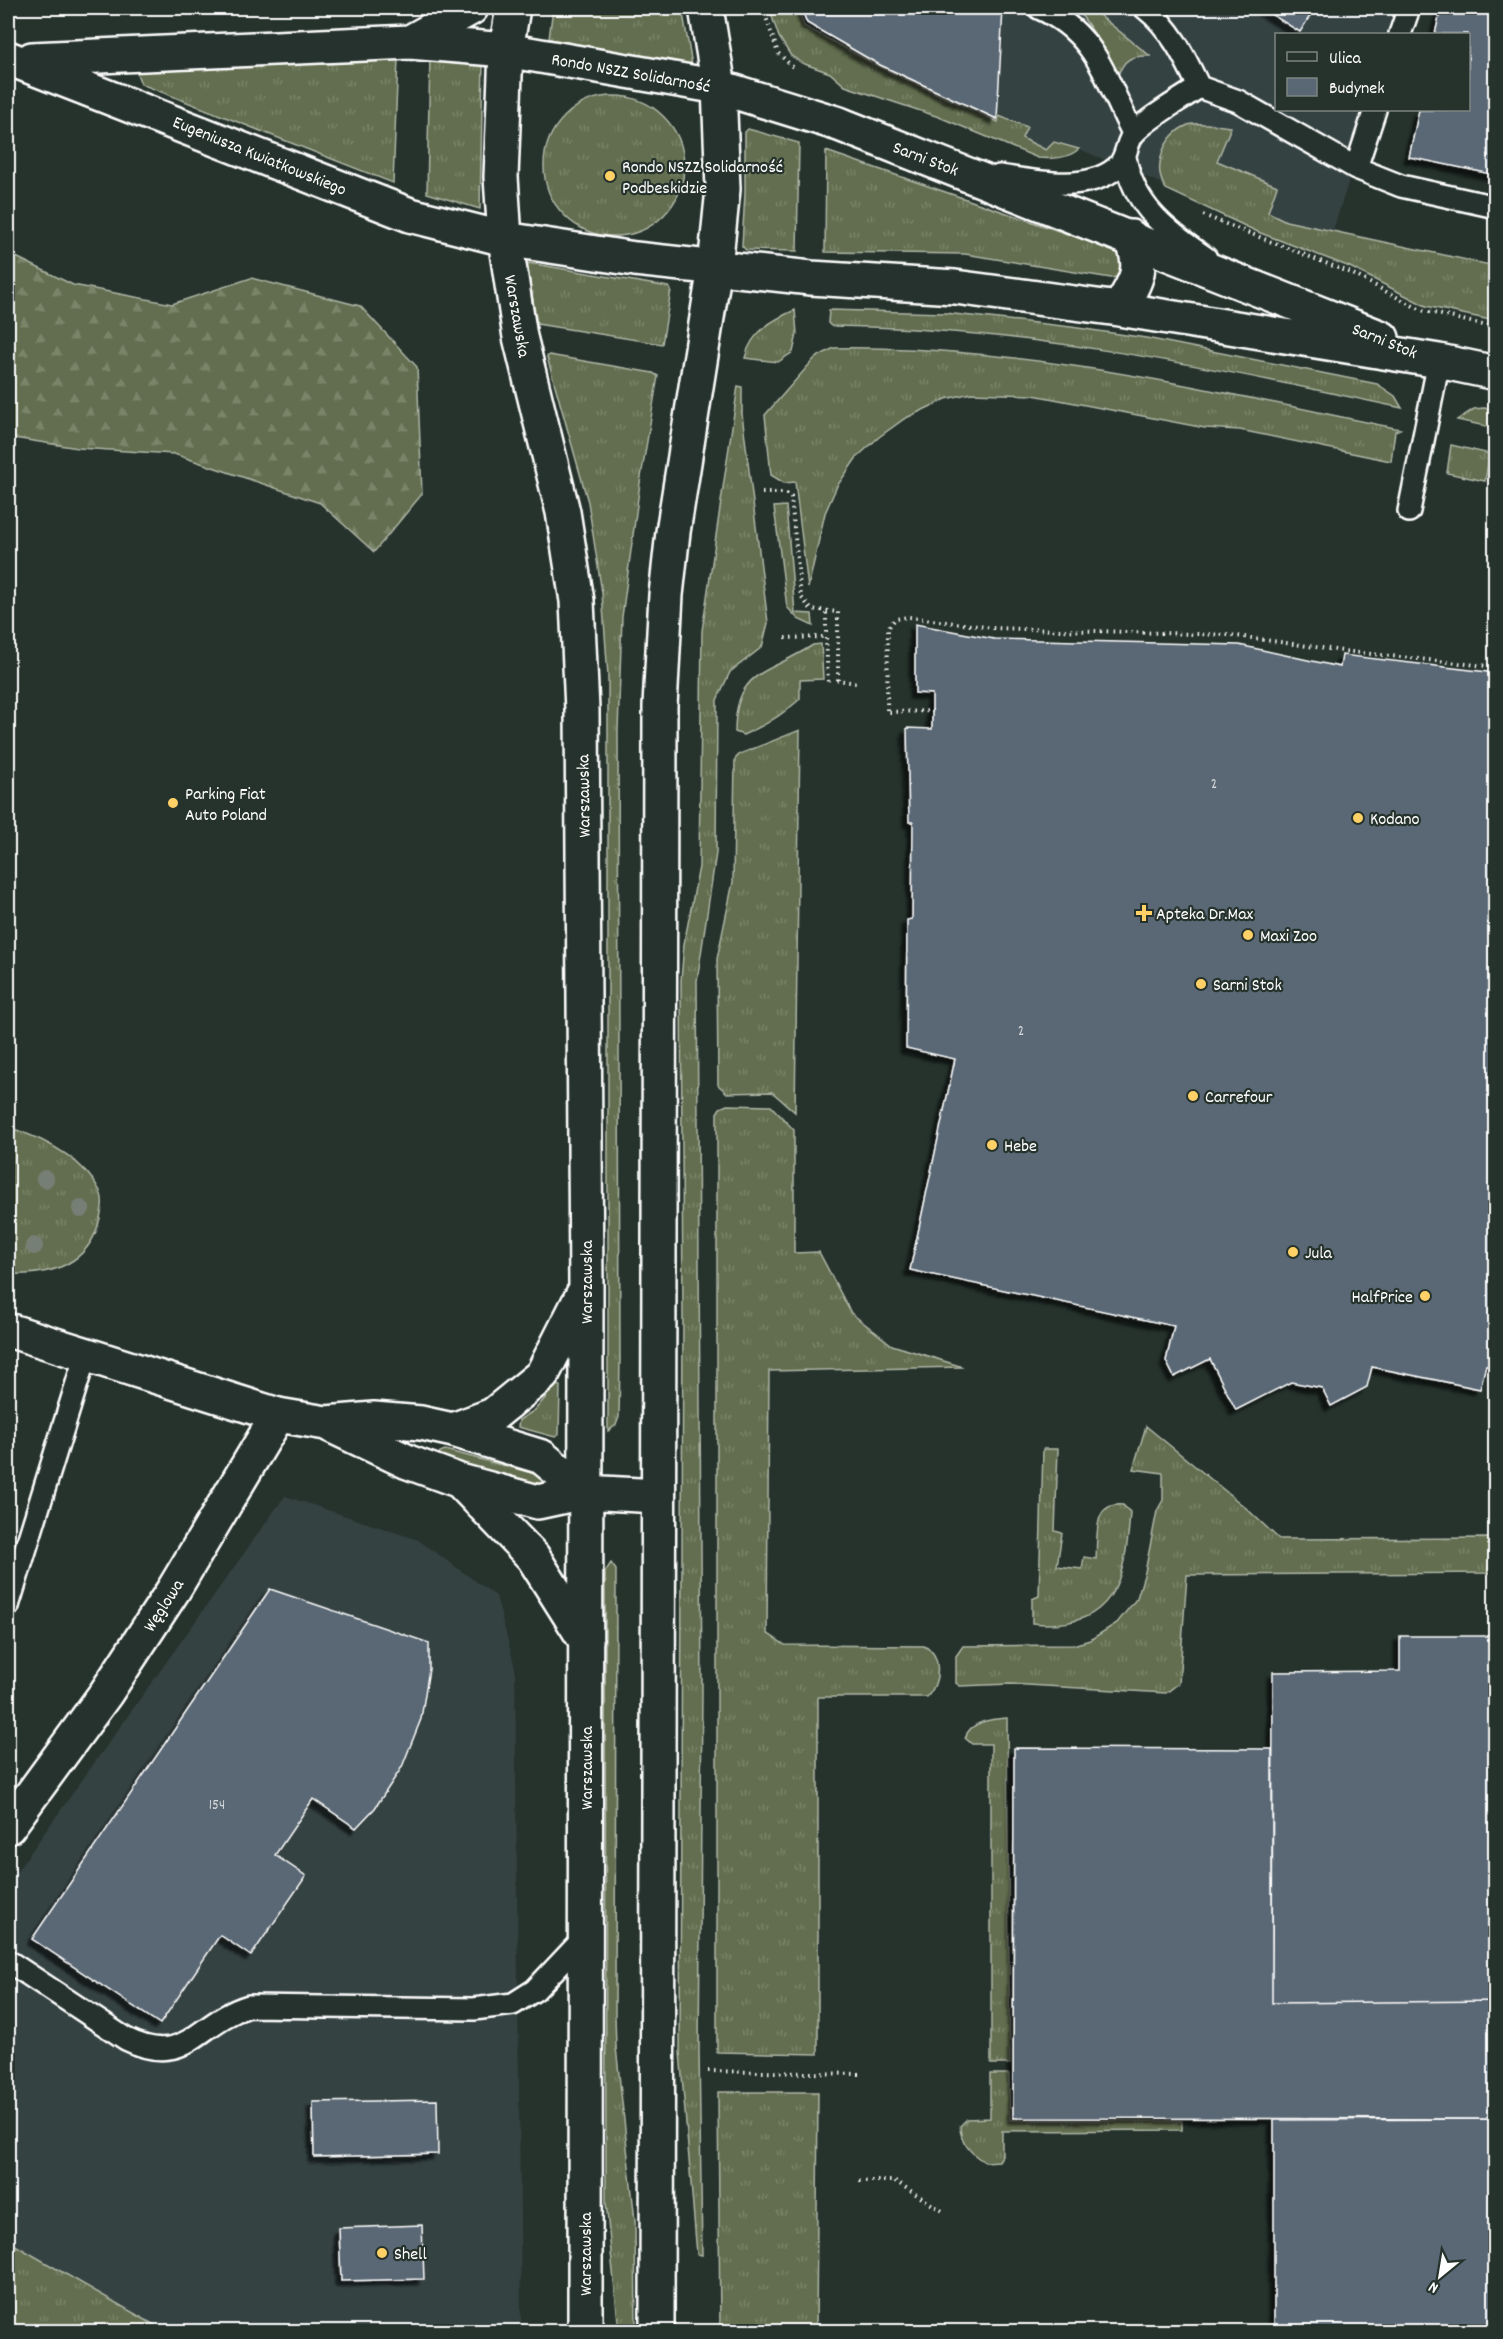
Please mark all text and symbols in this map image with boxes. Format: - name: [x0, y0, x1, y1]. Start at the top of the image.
- legend: [1275, 33, 1470, 111]
- text: Ulica: [1329, 47, 1361, 72]
- street label: Rondo NSZZ Solidarność: [549, 48, 712, 101]
- text: Budynek: [1329, 77, 1385, 102]
- street label: Eugeniusza Kwiatkowskiego: [168, 111, 350, 204]
- street label: Sarni Stok: [889, 136, 962, 184]
- place label: Rondo NSZZ Solidarność Podbeskidzie: [622, 156, 783, 202]
- marker: Rondo NSZZ Solidarność Podbeskidzie: [603, 169, 617, 183]
- street label: Warszawska: [496, 273, 535, 360]
- street label: Sarni Stok: [1348, 318, 1421, 367]
- street label: Warszawska: [572, 754, 599, 838]
- house number: 2: [1211, 774, 1217, 796]
- place label: Parking Fiat Auto Poland: [185, 783, 267, 829]
- marker: Parking Fiat Auto Poland: [166, 796, 180, 810]
- place label: Kodano: [1370, 808, 1420, 833]
- marker: Kodano: [1351, 811, 1365, 825]
- place label: Apteka Dr.Max: [1156, 903, 1254, 928]
- marker: Apteka Dr.Max: [1137, 906, 1151, 920]
- place label: Maxi Zoo: [1260, 925, 1317, 950]
- marker: Maxi Zoo: [1241, 928, 1255, 942]
- place label: Sarni Stok: [1213, 974, 1282, 999]
- marker: Sarni Stok: [1194, 977, 1208, 991]
- house number: 2: [1018, 1021, 1024, 1043]
- place label: Carrefour: [1205, 1086, 1273, 1111]
- marker: Carrefour: [1186, 1089, 1200, 1103]
- place label: Hebe: [1004, 1135, 1037, 1160]
- marker: Hebe: [985, 1138, 999, 1152]
- street label: Warszawska: [576, 1240, 601, 1324]
- place label: Jula: [1305, 1242, 1333, 1267]
- marker: Jula: [1286, 1245, 1300, 1259]
- place label: HalfPrice: [1351, 1286, 1413, 1311]
- marker: HalfPrice: [1418, 1289, 1432, 1303]
- street label: Węglowa: [139, 1575, 192, 1638]
- street label: Warszawska: [576, 1726, 601, 1810]
- house number: 154: [209, 1795, 225, 1817]
- street label: Warszawska: [575, 2212, 600, 2296]
- place label: Shell: [394, 2243, 427, 2268]
- marker: Shell: [375, 2246, 389, 2260]
- north arrow: [1410, 2246, 1470, 2306]
- text: N: [1424, 2275, 1443, 2299]

